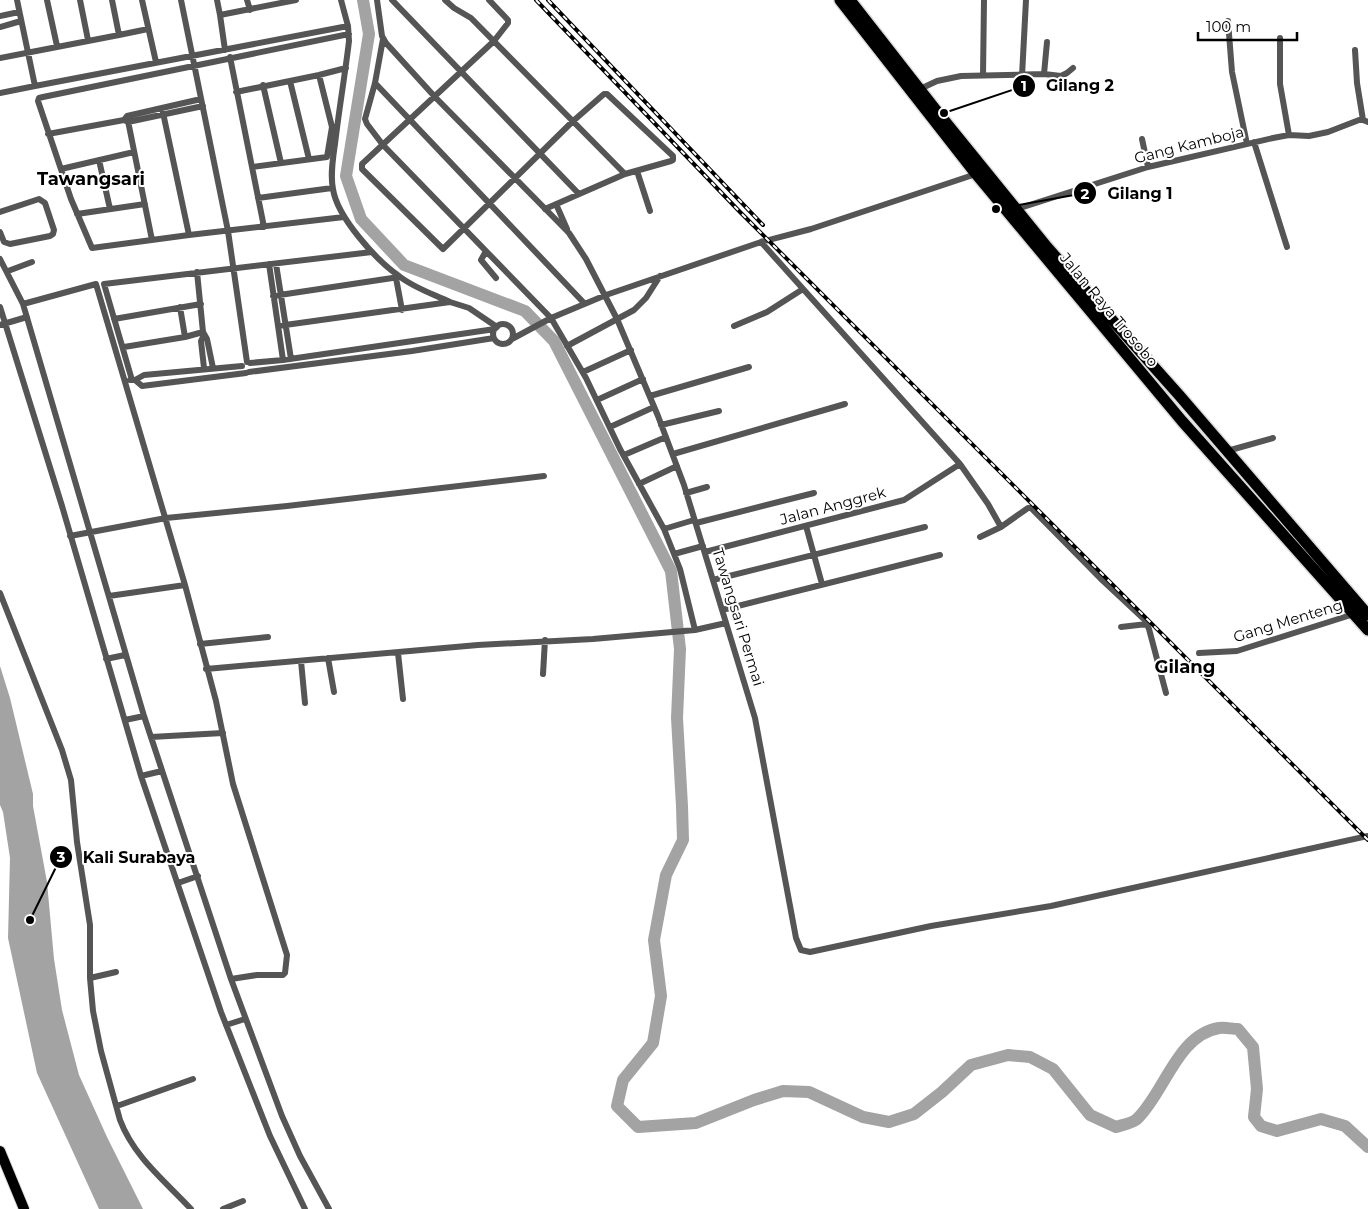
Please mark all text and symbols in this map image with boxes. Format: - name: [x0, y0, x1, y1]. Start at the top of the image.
- scale bar: [1198, 10, 1297, 42]
- text: 100 m: [1206, 17, 1251, 36]
- callout: Gilang 2: [1011, 70, 1124, 101]
- text: 1: [1021, 76, 1027, 95]
- text: Gilang 2: [1046, 76, 1114, 95]
- street label: Gang Kamboja: [1132, 122, 1246, 167]
- district label: Tawangsari: [37, 168, 145, 190]
- callout: Gilang 1: [1072, 178, 1182, 209]
- text: 2: [1081, 184, 1090, 203]
- text: Gilang 1: [1108, 184, 1172, 203]
- street label: Jalan Raya Trosobo: [1055, 248, 1163, 371]
- street label: Jalan Anggrek: [777, 482, 888, 529]
- street label: Tawangsari Permai: [708, 546, 769, 688]
- street label: Gang Menteng: [1231, 595, 1345, 646]
- district label: Gilang: [1155, 656, 1215, 678]
- callout: Kali Surabaya: [48, 841, 206, 872]
- text: 3: [56, 847, 66, 866]
- text: Kali Surabaya: [83, 848, 195, 867]

